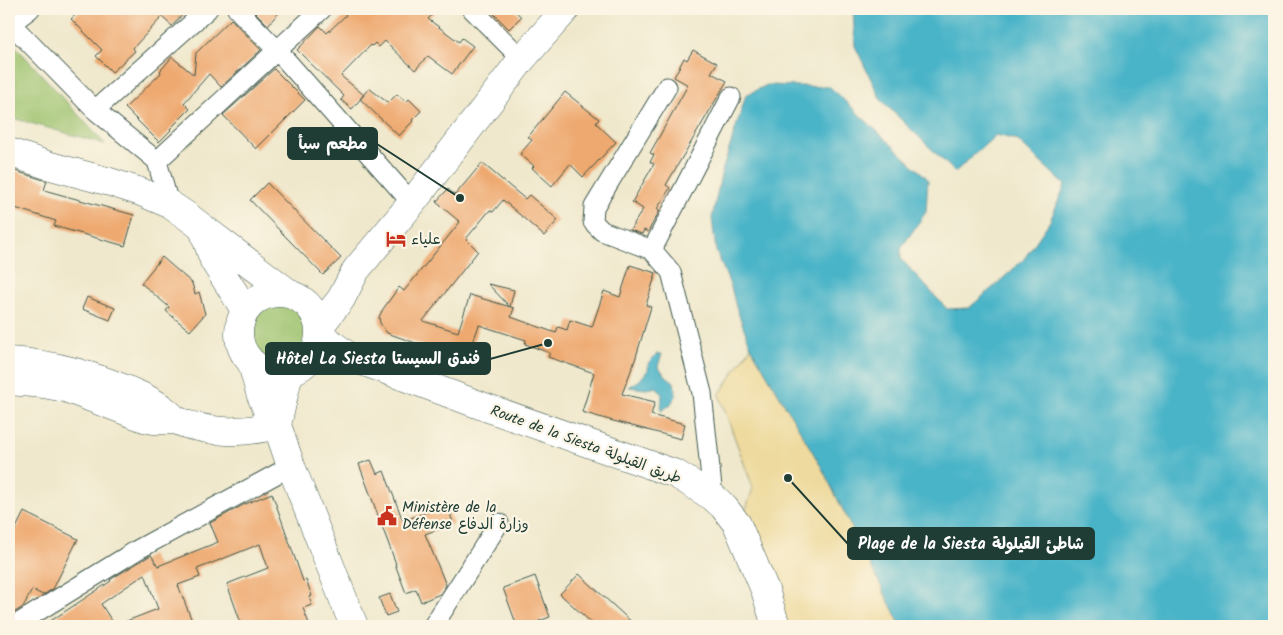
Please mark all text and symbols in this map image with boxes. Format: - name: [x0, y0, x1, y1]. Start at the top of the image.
- callout: مطعم سبأ: [288, 128, 377, 159]
- text: مطعم سبأ: [298, 132, 367, 157]
- hotel icon: علياء: [385, 228, 407, 250]
- place label: علياء: [411, 228, 441, 252]
- callout: Hôtel La Siesta فندق السيستا: [266, 343, 490, 374]
- text: Hôtel La Siesta فندق السيستا: [276, 347, 480, 372]
- street label: Route de la Siesta طريق القيلولة: [487, 399, 685, 491]
- place label: Ministère de la Défense وزارة الدفاع: [402, 496, 529, 537]
- public building icon: Ministère de la Défense وزارة الدفاع: [376, 505, 398, 527]
- callout: Plage de la Siesta شاطئ القيلولة: [848, 528, 1094, 559]
- text: Plage de la Siesta شاطئ القيلولة: [858, 532, 1084, 557]

